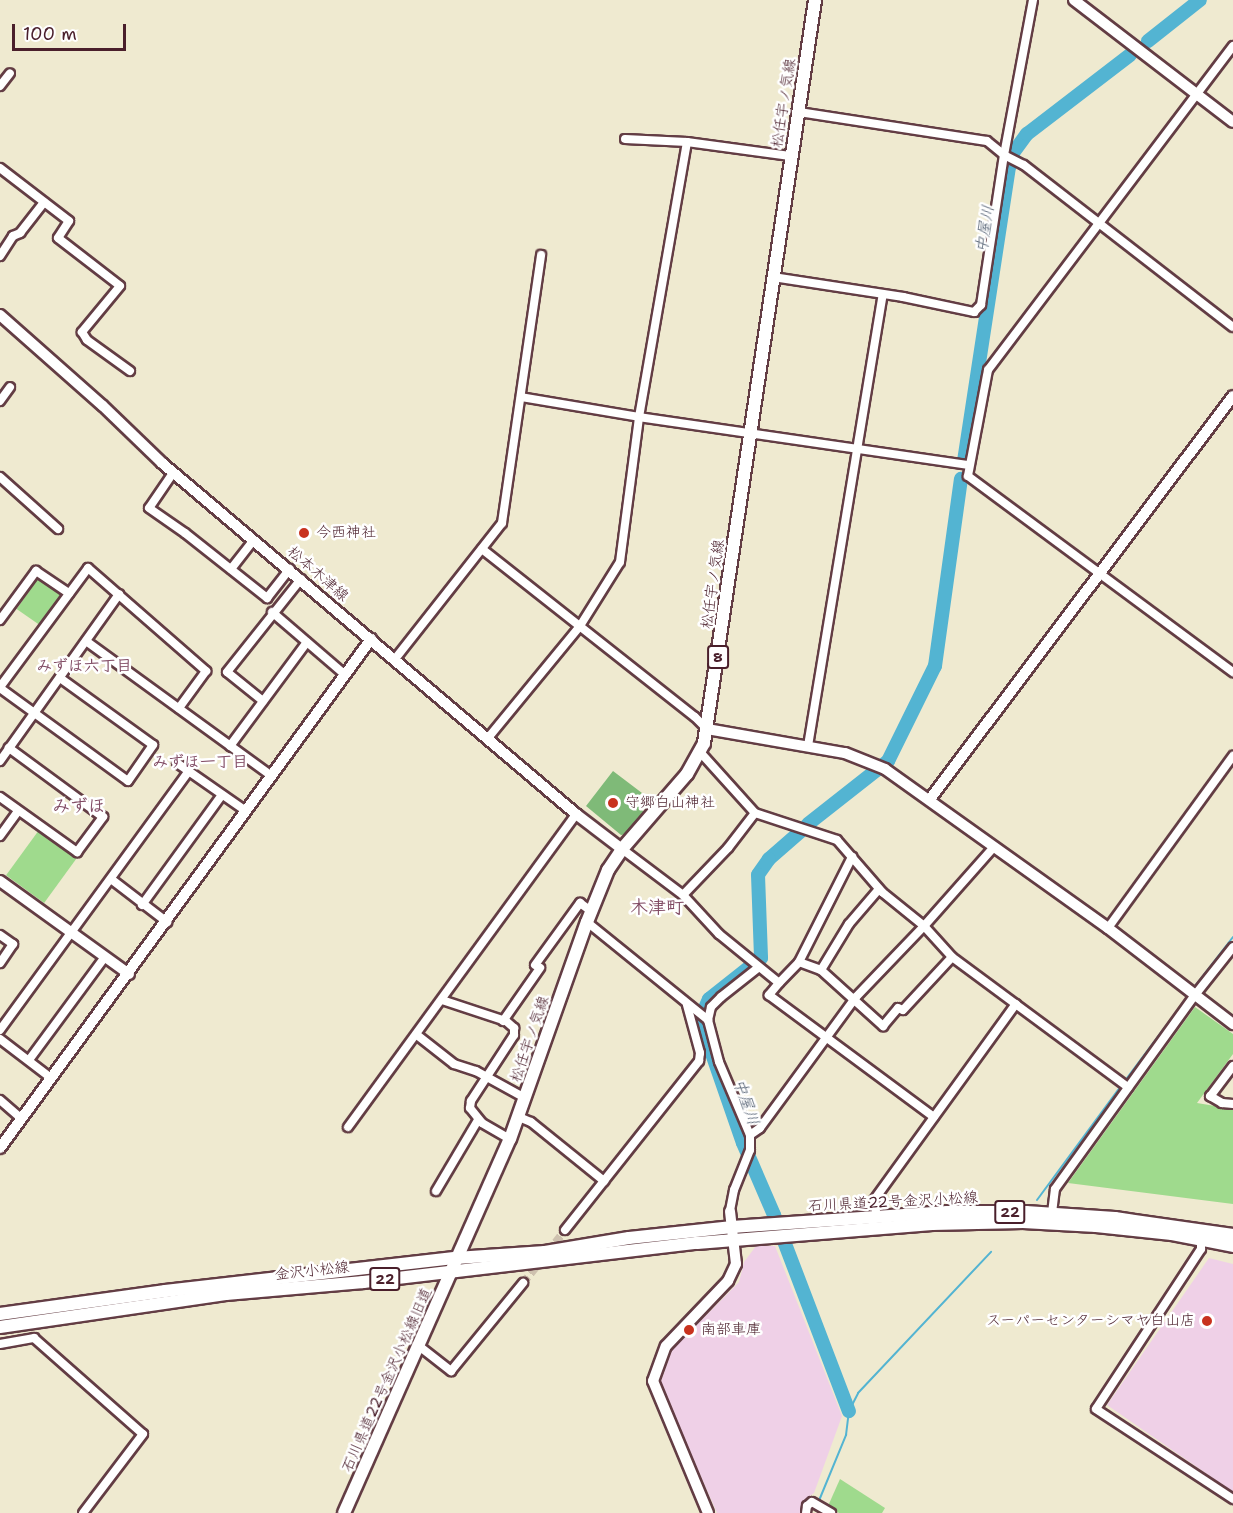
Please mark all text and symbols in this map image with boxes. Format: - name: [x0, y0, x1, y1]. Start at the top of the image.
- scale bar: [15, 12, 129, 50]
- text: 100 m: [23, 22, 77, 46]
- street label: 松任宇ノ気線: [768, 57, 800, 149]
- water label: 中屋川: [972, 204, 998, 254]
- place label: 今西神社: [316, 524, 376, 542]
- marker: 今西神社: [297, 526, 311, 540]
- street label: 松任宇ノ気線: [698, 538, 728, 630]
- street label: 松本木津線: [284, 543, 352, 605]
- road number: 8: [706, 646, 730, 668]
- district label: みずほ六丁目: [36, 656, 132, 676]
- district label: みずほ一丁目: [152, 752, 248, 772]
- place label: 守郷白山神社: [625, 794, 715, 812]
- district label: みずほ: [52, 795, 106, 817]
- marker: 守郷白山神社: [606, 796, 620, 810]
- district label: 木津町: [630, 896, 684, 918]
- street label: 松任宇ノ気線: [507, 994, 553, 1084]
- water label: 中屋川: [729, 1076, 763, 1128]
- street label: 石川県道22号金沢小松線: [808, 1189, 978, 1215]
- road number: 22: [994, 1201, 1026, 1223]
- street label: 金沢小松線: [274, 1258, 350, 1284]
- road number: 22: [368, 1268, 402, 1290]
- street label: 石川県道22号金沢小松線旧道: [338, 1285, 436, 1475]
- place label: スーパーセンターシマヤ白山店: [986, 1312, 1195, 1330]
- marker: スーパーセンターシマヤ白山店: [1200, 1314, 1214, 1328]
- place label: 南部車庫: [701, 1321, 761, 1339]
- marker: 南部車庫: [682, 1323, 696, 1337]

